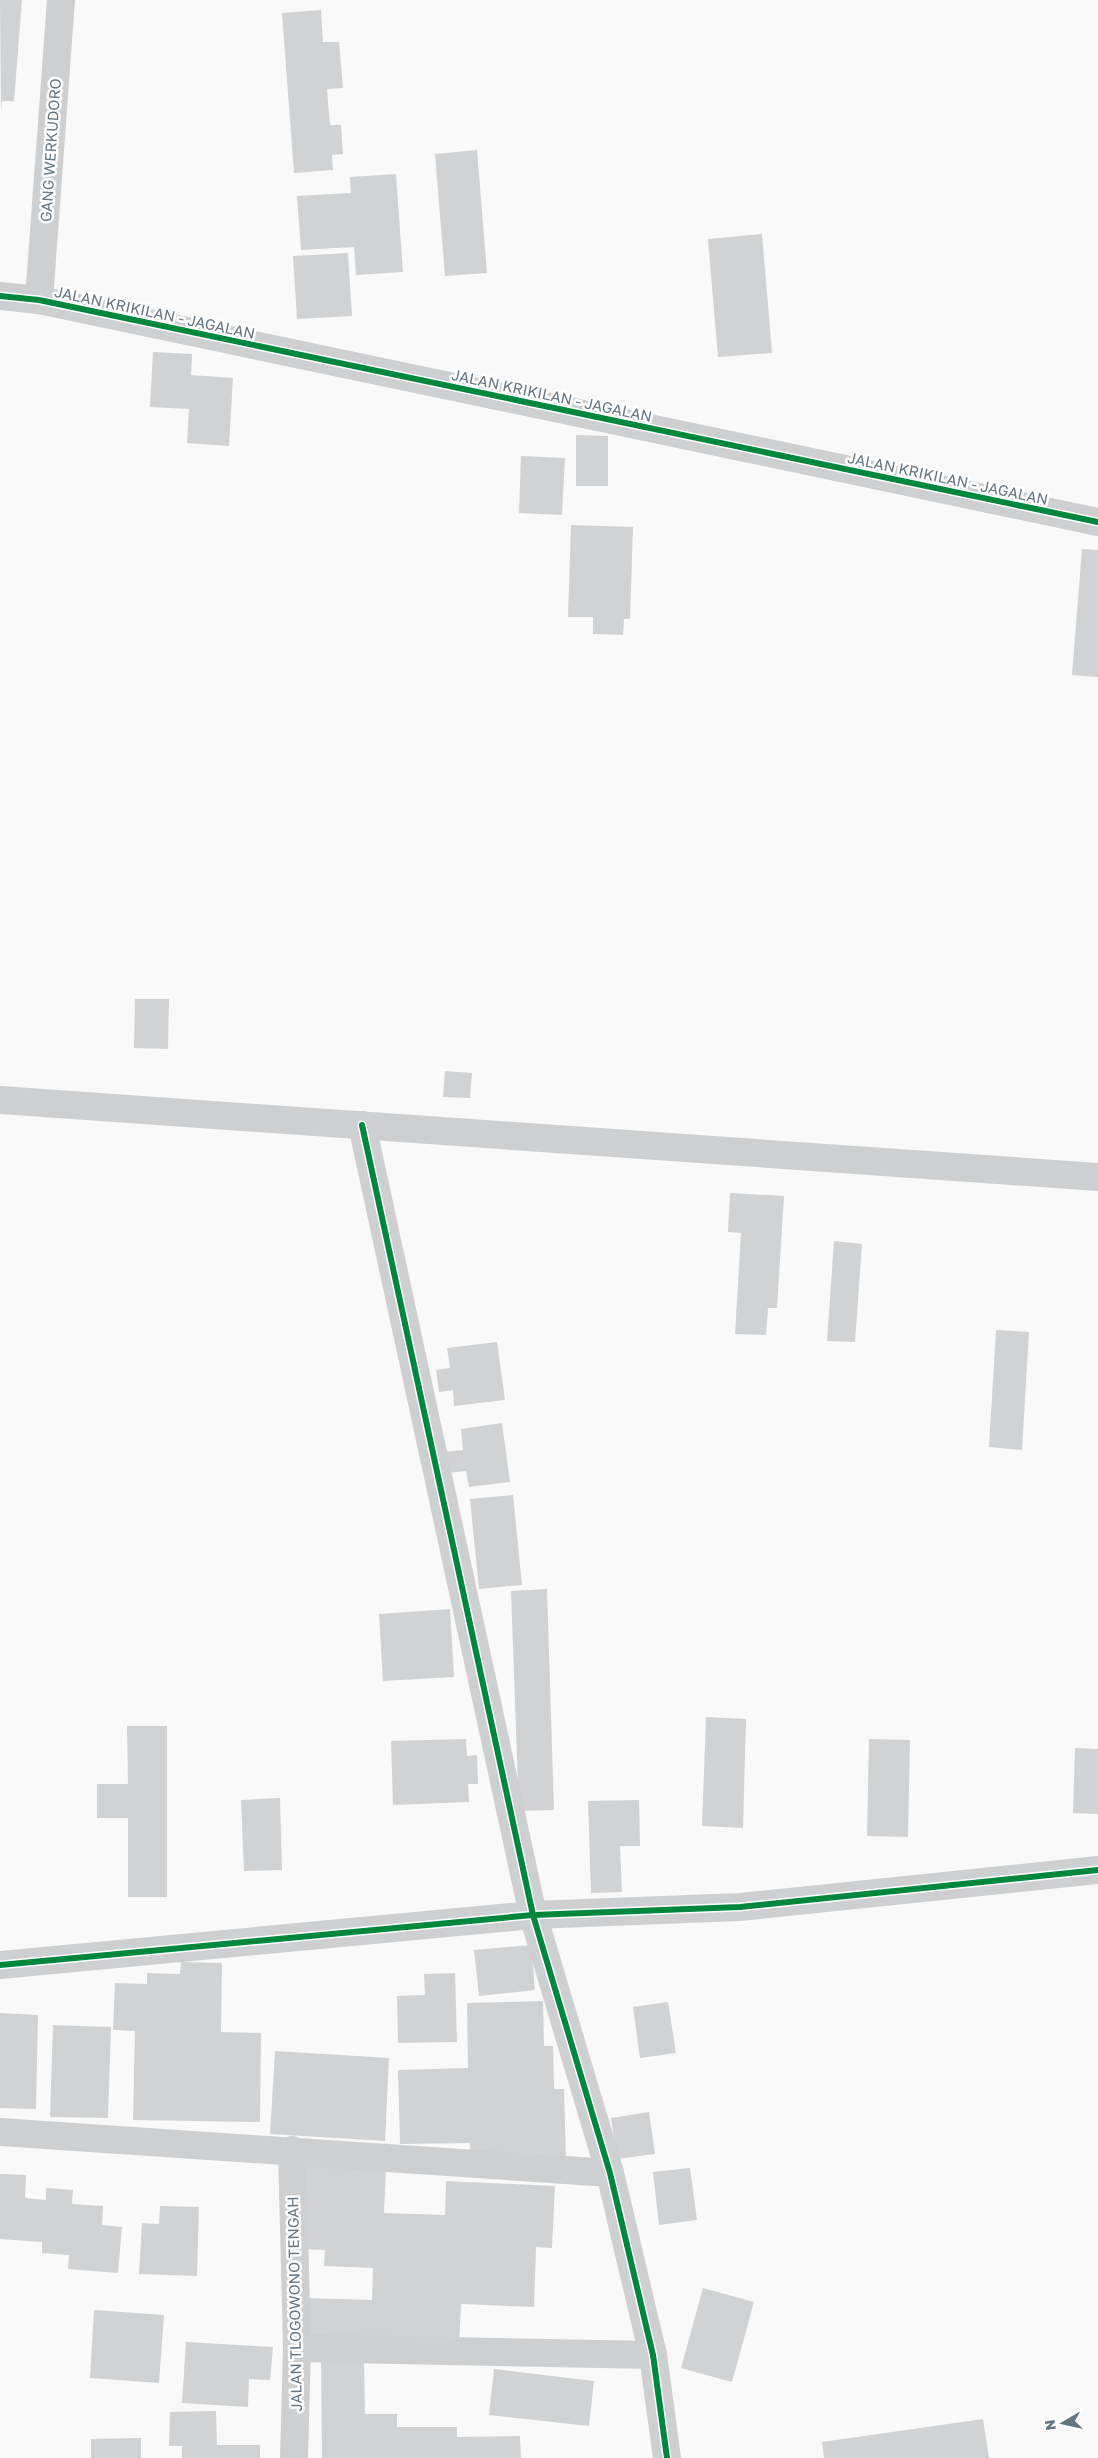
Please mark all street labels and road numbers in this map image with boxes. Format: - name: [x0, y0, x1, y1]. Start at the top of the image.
- street label: GANG WERKUDORO: [36, 78, 64, 222]
- street label: JALAN KRIKILAN - JAGALAN: [53, 282, 257, 342]
- street label: JALAN KRIKILAN - JAGALAN: [450, 365, 654, 425]
- street label: JALAN KRIKILAN - JAGALAN: [846, 448, 1050, 508]
- street label: JALAN TLOGOWONO TENGAH: [283, 2196, 305, 2412]

